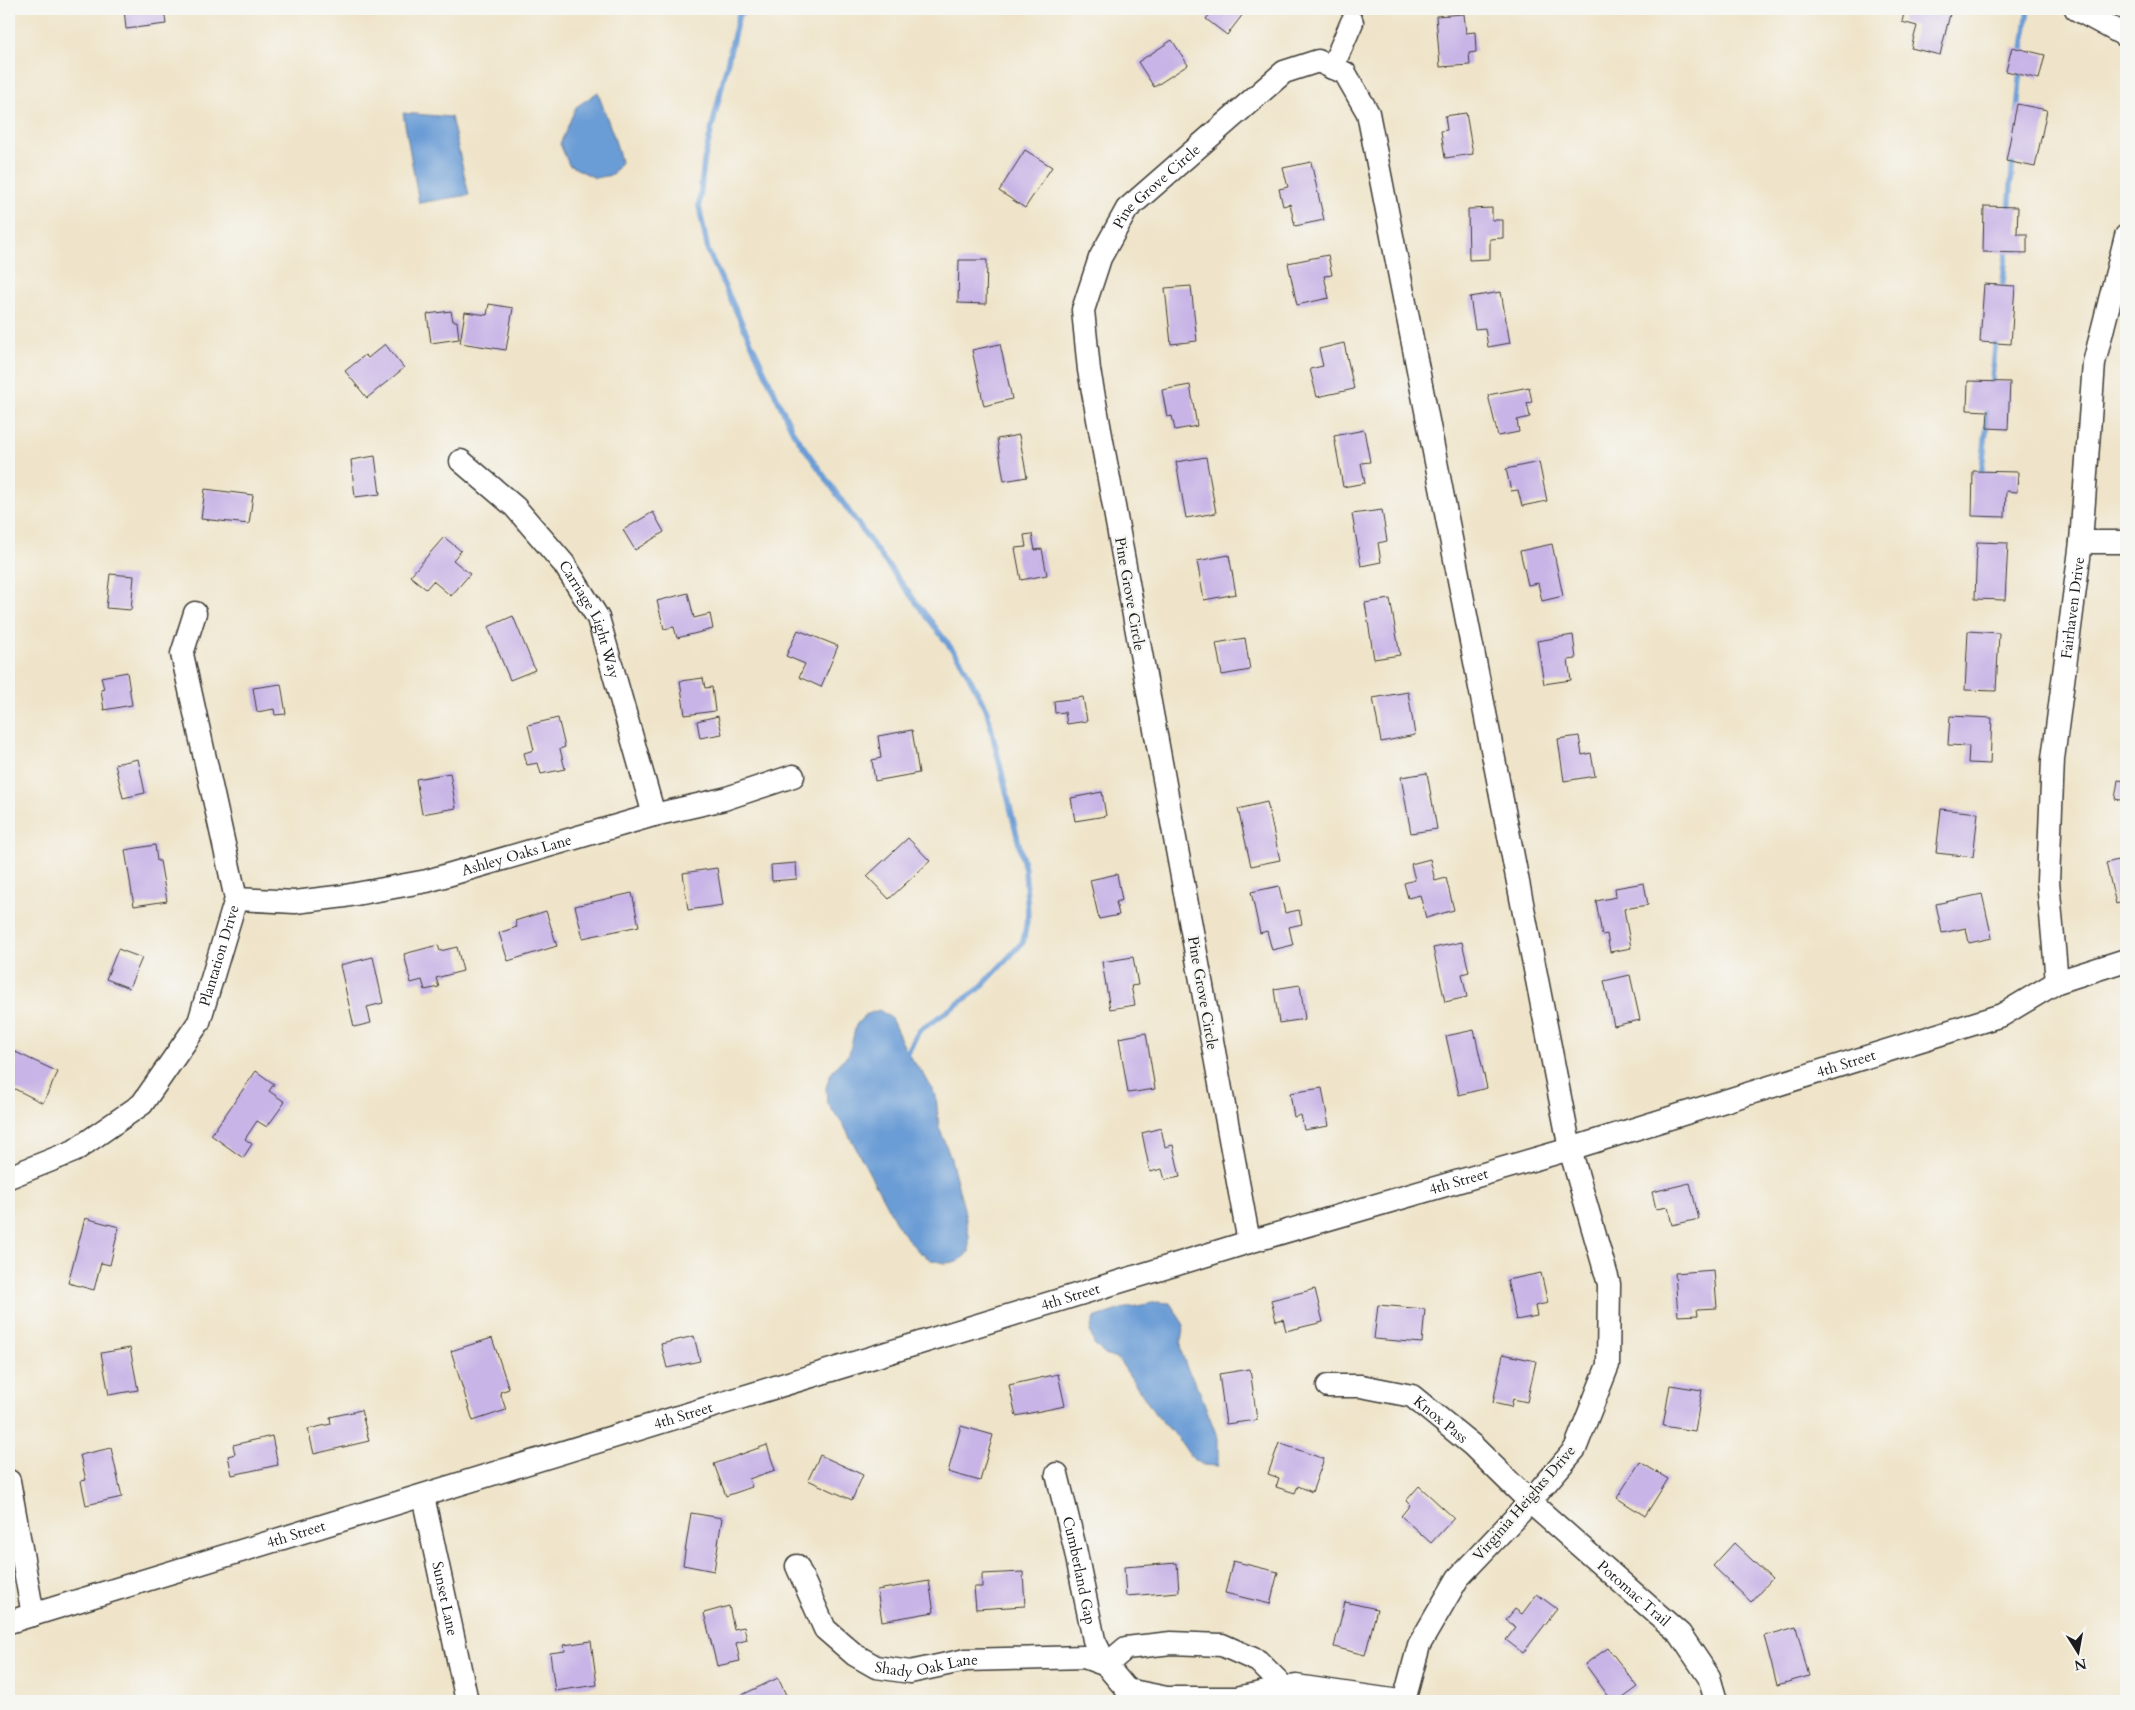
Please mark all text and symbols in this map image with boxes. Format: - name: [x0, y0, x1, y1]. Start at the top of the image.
- street label: Pine Grove Circle: [1108, 140, 1205, 232]
- street label: Pine Grove Circle: [1110, 536, 1150, 653]
- street label: Fairhaven Drive: [2056, 555, 2089, 660]
- street label: Carriage Light Way: [554, 557, 625, 681]
- street label: Ashley Oaks Lane: [459, 829, 574, 880]
- street label: Plantation Drive: [194, 902, 244, 1009]
- street label: Pine Grove Circle: [1183, 935, 1223, 1052]
- street label: 4th Street: [1814, 1045, 1878, 1082]
- street label: 4th Street: [1426, 1163, 1491, 1199]
- street label: 4th Street: [1038, 1278, 1103, 1315]
- street label: Knox Pass: [1409, 1391, 1472, 1448]
- street label: 4th Street: [651, 1397, 715, 1434]
- street label: Virginia Heights Drive: [1468, 1441, 1580, 1565]
- street label: Cumberland Gap: [1058, 1514, 1101, 1626]
- street label: 4th Street: [264, 1516, 328, 1553]
- street label: Potomac Trail: [1593, 1556, 1675, 1631]
- street label: Sunset Lane: [427, 1560, 463, 1638]
- north arrow: [2052, 1628, 2102, 1678]
- street label: Shady Oak Lane: [873, 1650, 978, 1682]
- text: N: [2073, 1654, 2088, 1675]

